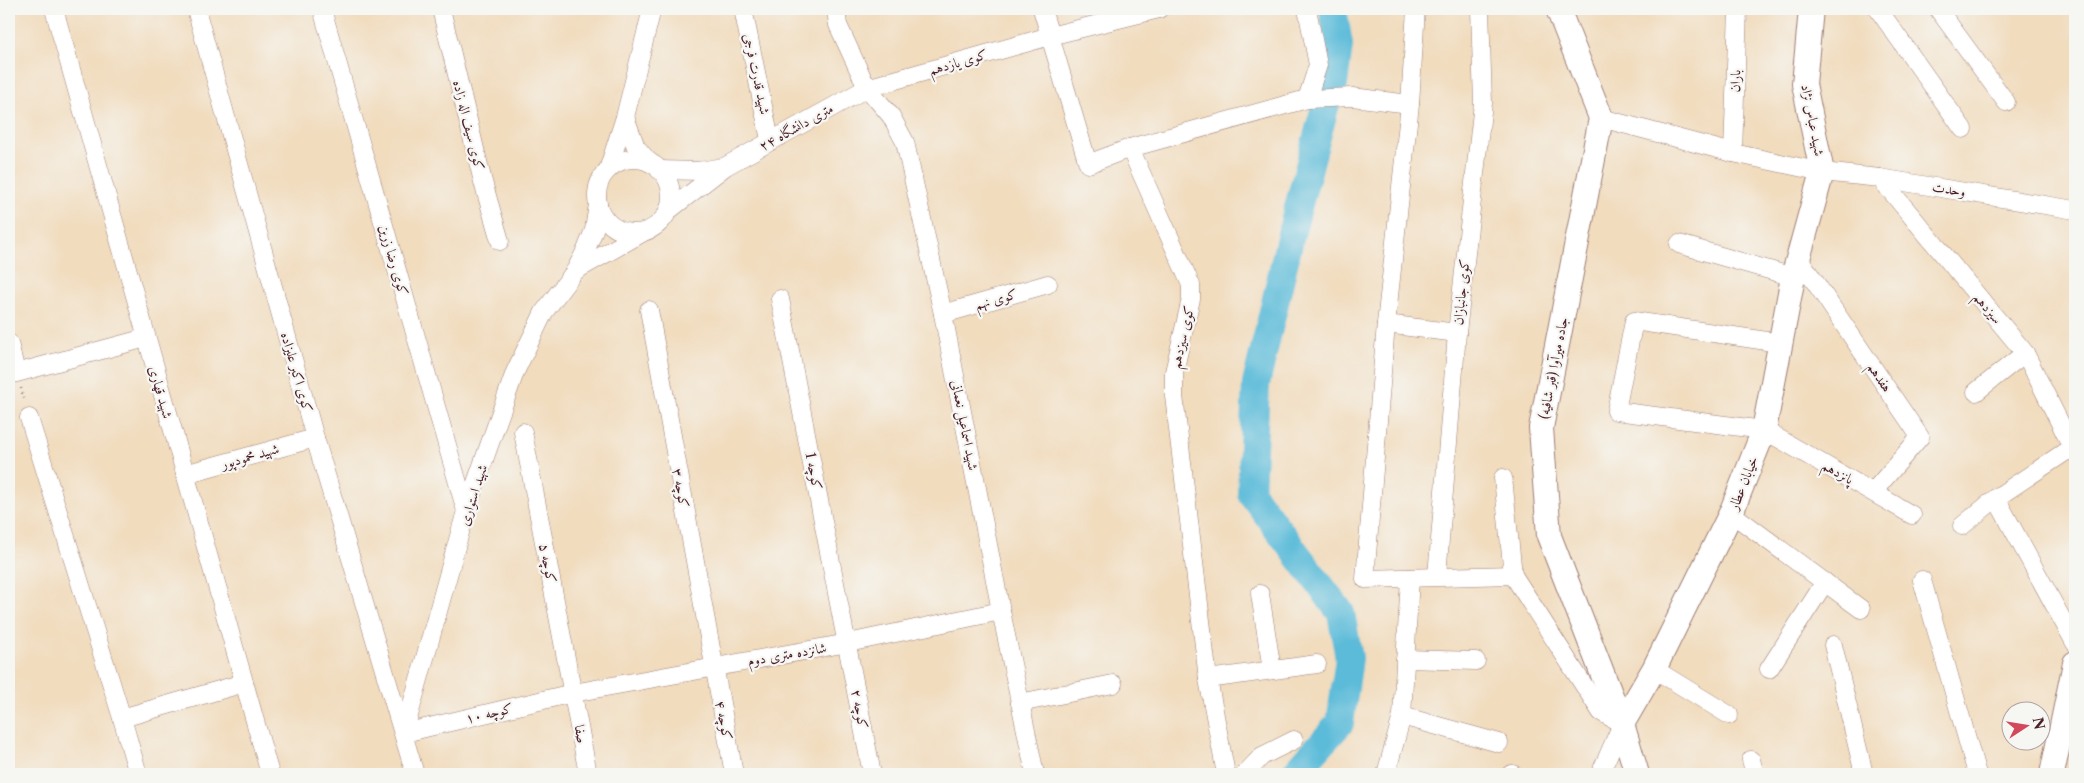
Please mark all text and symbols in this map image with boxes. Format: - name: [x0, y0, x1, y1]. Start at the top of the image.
- street label: شهید قدرت فرجی: [739, 32, 774, 116]
- street label: کوی یازدهم: [927, 45, 991, 84]
- street label: باران: [1726, 69, 1744, 93]
- street label: کوی سیف اله زاده: [449, 78, 489, 172]
- street label: شهید عباس نژاد: [1796, 83, 1829, 158]
- street label: ۲۴ متری دانشگاه: [756, 99, 836, 155]
- street label: وحدت: [1931, 177, 1967, 201]
- street label: کوی رضا زرین: [375, 222, 413, 298]
- street label: کوی جانبازان: [1449, 258, 1473, 326]
- street label: کوی نهم: [973, 284, 1021, 318]
- street label: سیزدهم: [1966, 289, 2006, 331]
- street label: کوی سیزدهم: [1166, 304, 1203, 371]
- street label: جاده میرآوا (قبر شافیه): [1534, 315, 1572, 421]
- street label: کوی اکبر علیزاده: [277, 330, 317, 414]
- street label: هفدهم: [1859, 359, 1896, 398]
- street label: شهید قهاری: [144, 364, 177, 421]
- street label: شهید اسماعیل نعمانی: [945, 378, 983, 472]
- street label: شهید محمودپور: [217, 439, 282, 475]
- street label: کوچه 1: [801, 451, 826, 491]
- street label: خیابان عطار: [1723, 453, 1762, 514]
- street label: پانزدهم: [1817, 456, 1858, 493]
- street label: شهید استواری: [455, 462, 492, 528]
- street label: کوچه ۳: [668, 467, 693, 509]
- street label: کوچه ۵: [534, 542, 561, 584]
- street label: شانزده متری دوم: [746, 638, 829, 674]
- street label: کوچه ۲: [847, 688, 872, 730]
- street label: کوچه ۱۰: [464, 699, 515, 728]
- street label: کوچه ۴: [710, 699, 737, 741]
- north arrow: [2002, 700, 2052, 750]
- text: N: [2029, 715, 2049, 731]
- street label: صفا: [571, 723, 591, 745]

